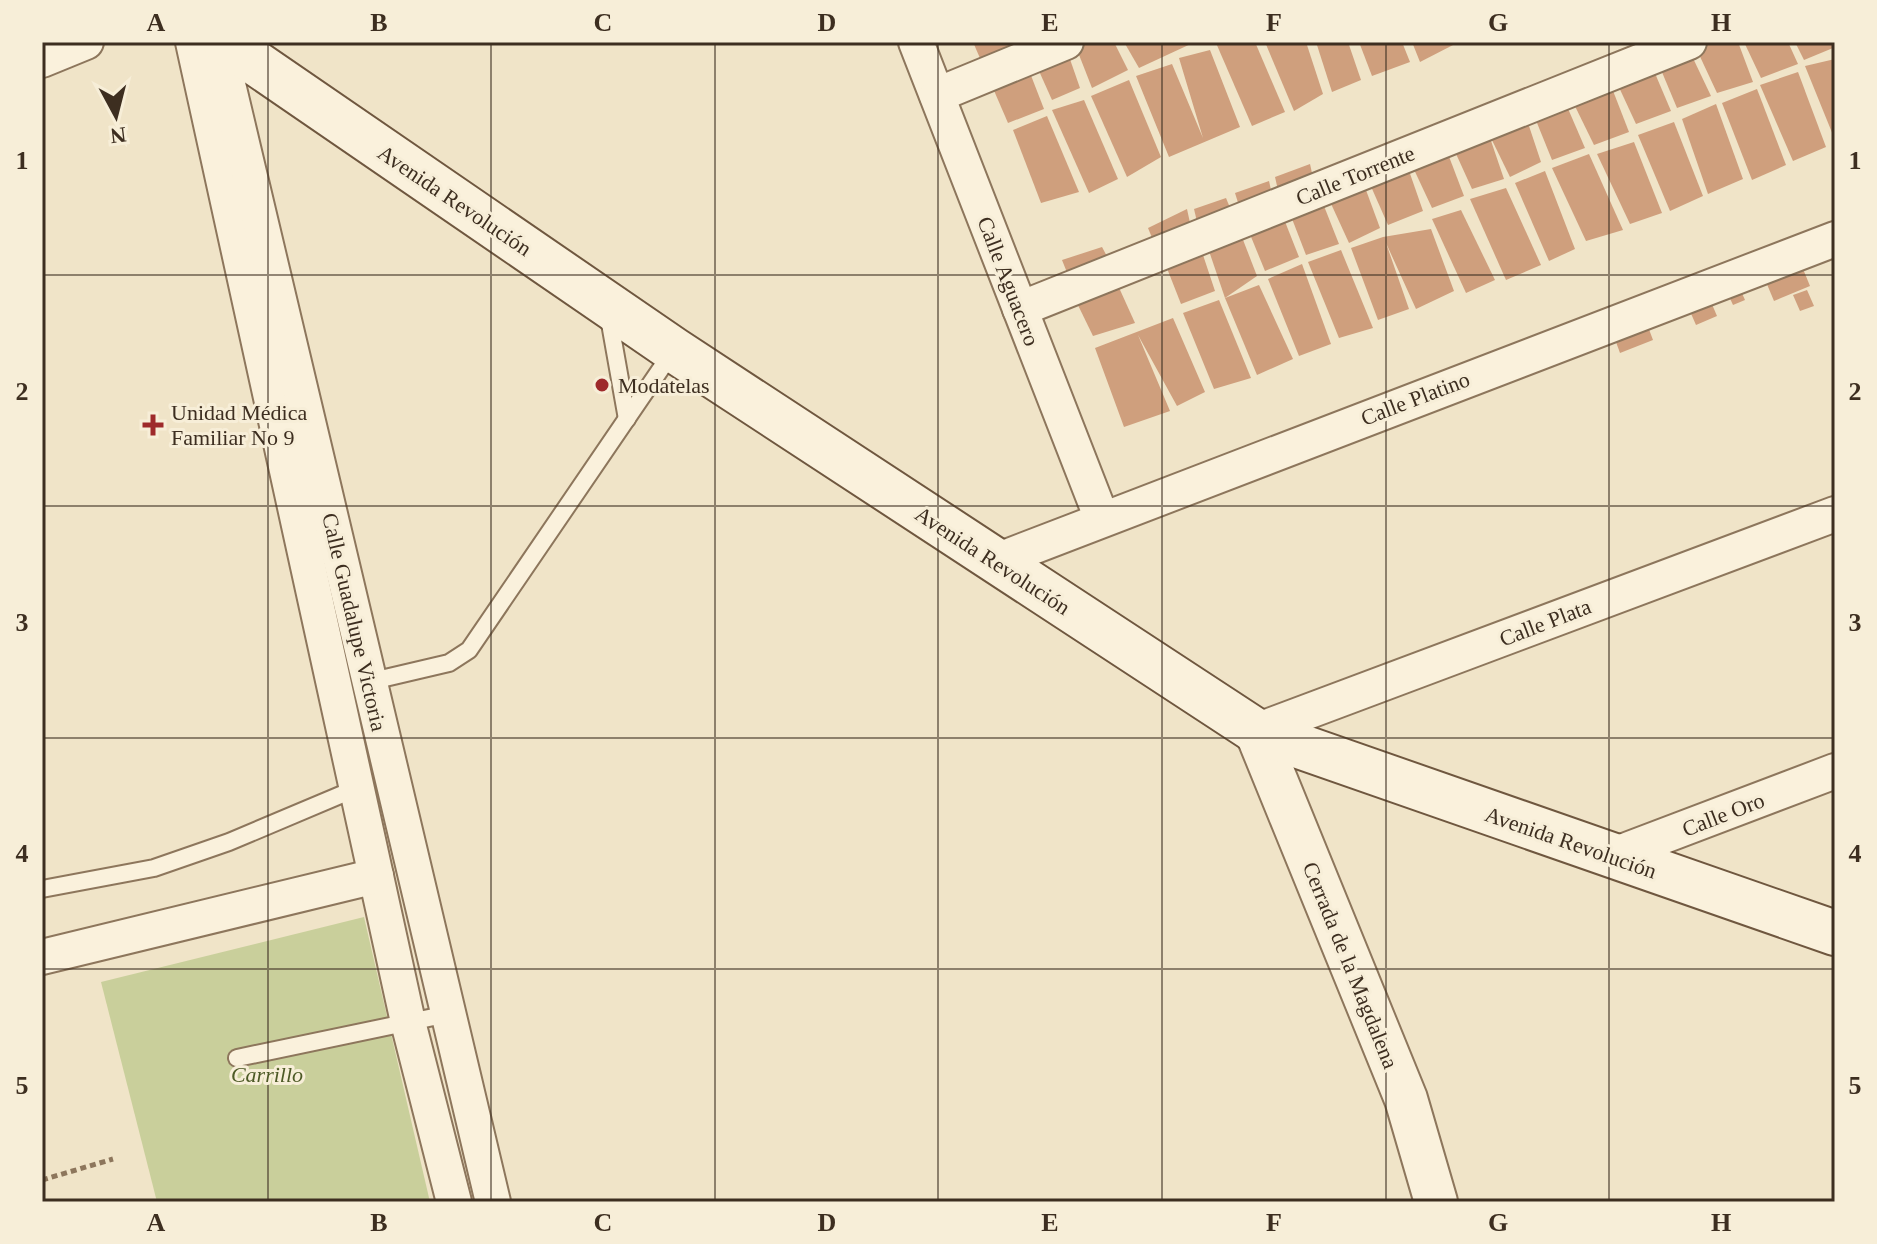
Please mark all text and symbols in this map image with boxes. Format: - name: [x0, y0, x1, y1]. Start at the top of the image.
- text: A: [147, 8, 166, 37]
- text: B: [370, 8, 388, 37]
- text: C: [594, 8, 612, 37]
- text: D: [818, 8, 836, 37]
- text: E: [1041, 8, 1059, 37]
- text: F: [1266, 8, 1282, 37]
- text: G: [1488, 8, 1508, 37]
- text: H: [1711, 8, 1731, 37]
- north arrow: [76, 76, 156, 156]
- text: N: [109, 122, 128, 149]
- street label: Avenida Revolución: [373, 140, 536, 261]
- street label: Calle Torrente: [1292, 140, 1418, 211]
- text: 1: [16, 146, 29, 175]
- text: 1: [1849, 146, 1862, 175]
- street label: Calle Aguacero: [972, 213, 1045, 349]
- street label: Calle Platino: [1357, 366, 1473, 431]
- place label: Modatelas: [618, 373, 710, 398]
- marker: Modatelas: [593, 376, 611, 394]
- text: 2: [16, 377, 29, 406]
- text: 2: [1849, 377, 1862, 406]
- place label: Unidad Médica Familiar No 9: [171, 400, 307, 450]
- marker: Unidad Médica Familiar No 9: [142, 414, 164, 436]
- street label: Avenida Revolución: [911, 501, 1075, 620]
- street label: Calle Guadalupe Victoria: [317, 511, 392, 734]
- street label: Calle Plata: [1496, 594, 1595, 651]
- text: 3: [16, 608, 29, 637]
- text: 3: [1849, 608, 1862, 637]
- street label: Calle Oro: [1678, 787, 1768, 842]
- street label: Avenida Revolución: [1482, 801, 1660, 884]
- text: 4: [16, 839, 29, 868]
- text: 4: [1849, 839, 1862, 868]
- street label: Cerrada de la Magdalena: [1298, 858, 1404, 1072]
- park label: Carrillo: [231, 1062, 303, 1087]
- text: 5: [16, 1071, 29, 1100]
- text: 5: [1849, 1071, 1862, 1100]
- text: A: [147, 1208, 166, 1237]
- text: B: [370, 1208, 388, 1237]
- text: C: [594, 1208, 612, 1237]
- text: D: [818, 1208, 836, 1237]
- text: E: [1041, 1208, 1059, 1237]
- text: F: [1266, 1208, 1282, 1237]
- text: G: [1488, 1208, 1508, 1237]
- text: H: [1711, 1208, 1731, 1237]

